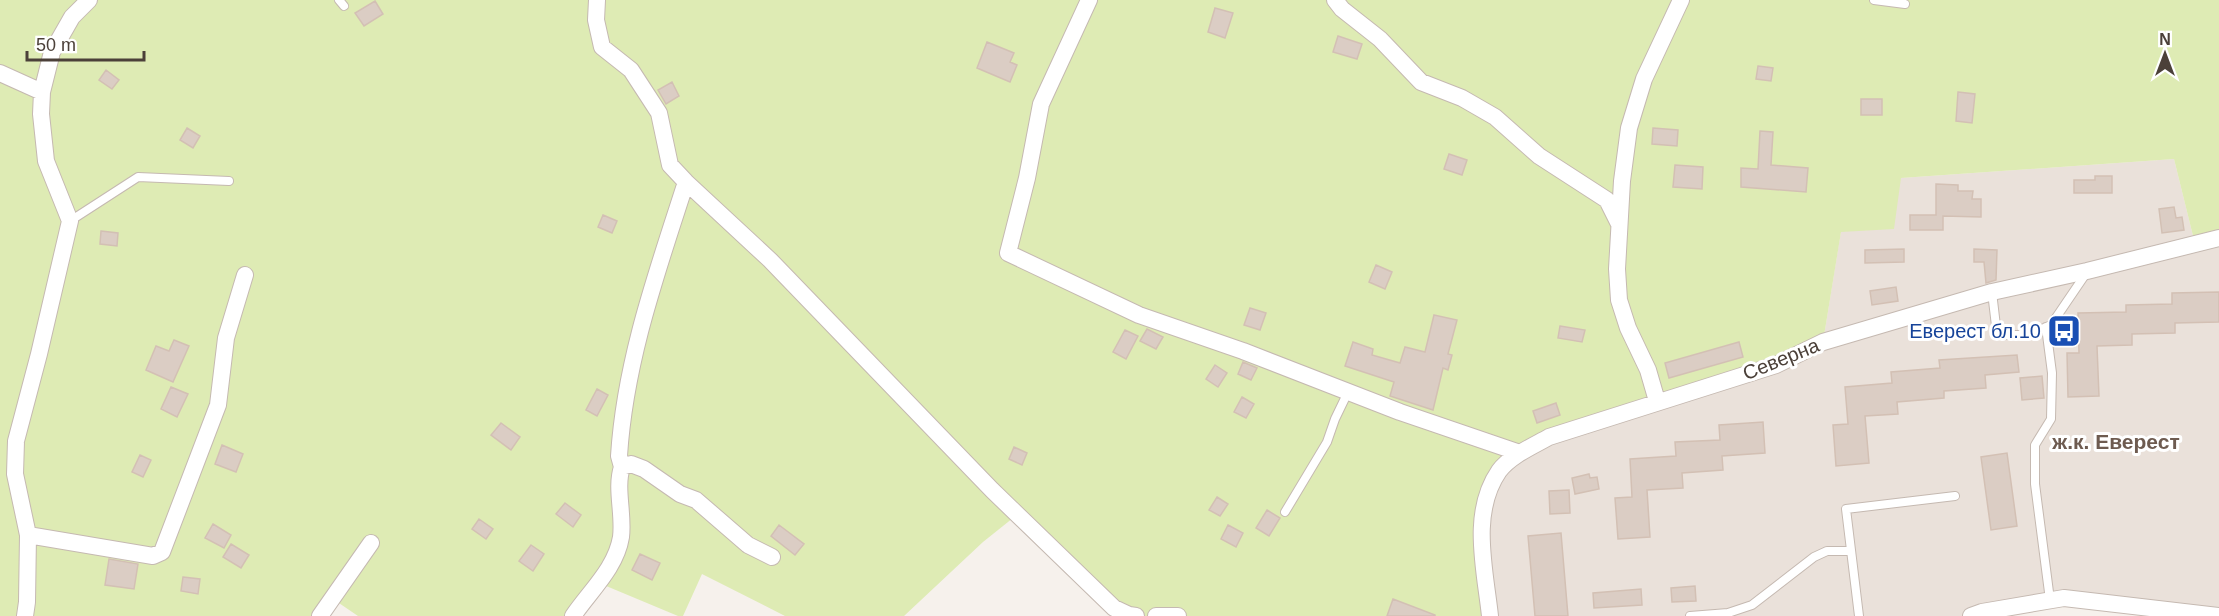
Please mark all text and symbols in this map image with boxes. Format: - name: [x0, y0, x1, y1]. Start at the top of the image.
- scale bar: [27, 24, 144, 62]
- north arrow: [2135, 24, 2195, 84]
- text: N: [2159, 31, 2171, 48]
- text: 50 m: [36, 35, 76, 55]
- bus stop icon: Еверест бл.10: [2046, 313, 2082, 349]
- place label: Еверест бл.10: [1909, 320, 2041, 342]
- street label: Северна: [1740, 333, 1823, 384]
- district label: ж.к. Еверест: [2051, 430, 2180, 453]

